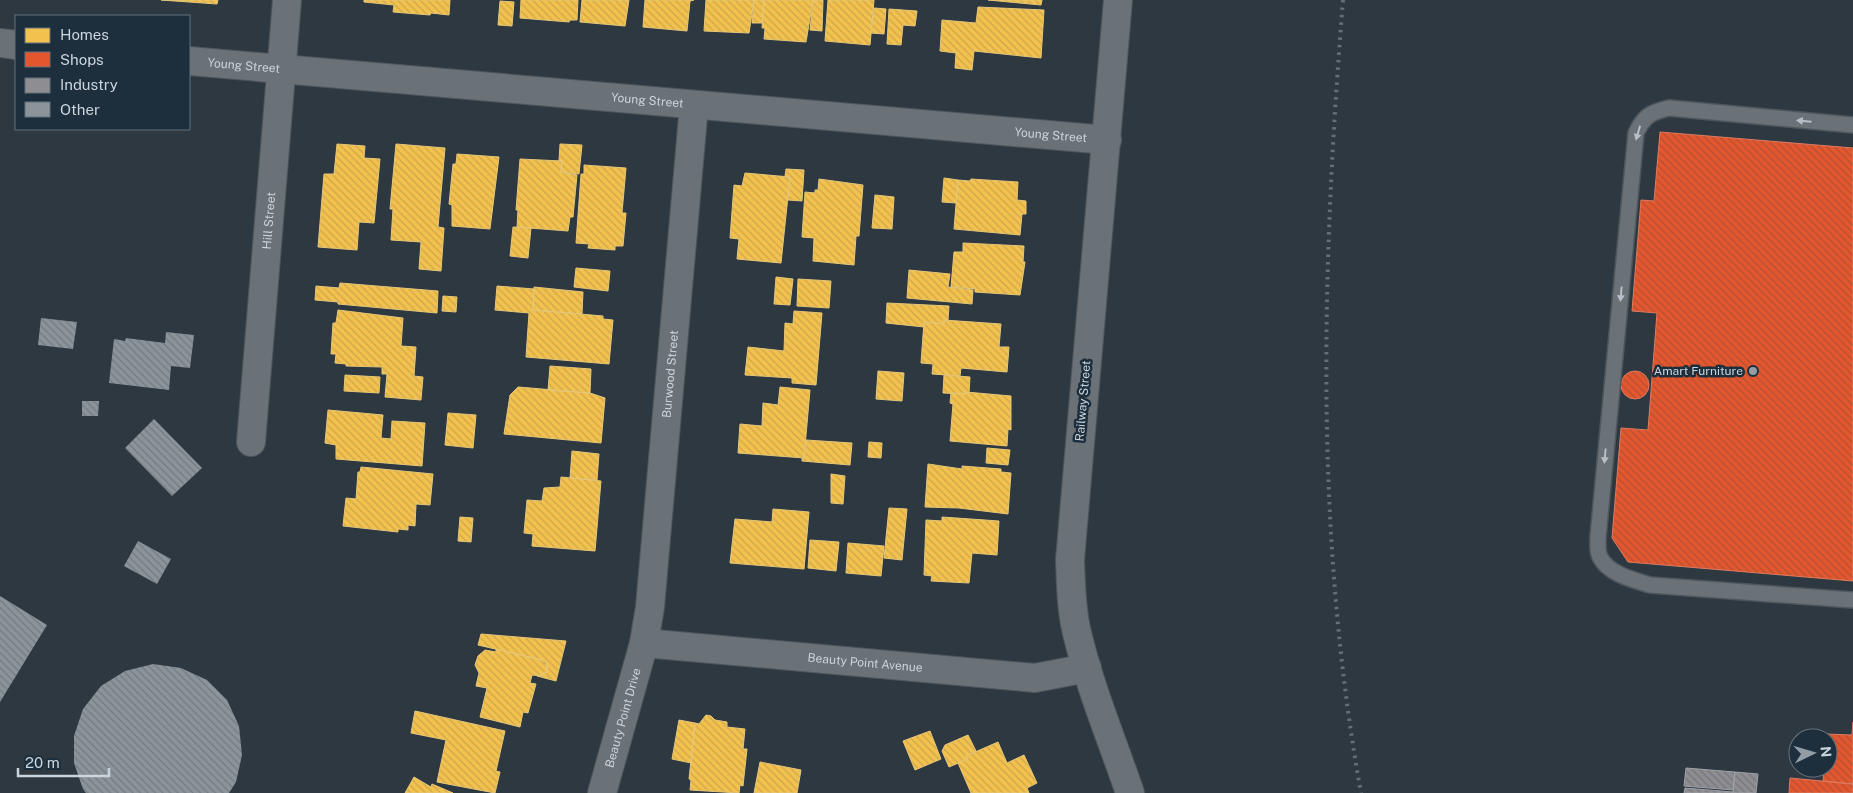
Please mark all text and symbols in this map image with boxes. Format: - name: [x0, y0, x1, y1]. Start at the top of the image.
- legend: [15, 15, 190, 130]
- text: Homes: [60, 26, 109, 43]
- text: Shops: [60, 51, 104, 68]
- street label: Young Street: [207, 56, 281, 76]
- text: Industry: [60, 76, 118, 93]
- street label: Young Street: [610, 90, 685, 111]
- text: Other: [60, 101, 100, 118]
- one-way arrow: [1796, 117, 1812, 125]
- street label: Young Street: [1014, 125, 1088, 145]
- one-way arrow: [1633, 126, 1641, 141]
- street label: Hill Street: [260, 191, 278, 250]
- one-way arrow: [1617, 287, 1625, 303]
- street label: Burwood Street: [660, 329, 681, 419]
- street label: Railway Street: [1072, 360, 1094, 442]
- place label: Amart Furniture: [1654, 364, 1743, 378]
- marker: Amart Furniture: [1747, 365, 1759, 377]
- one-way arrow: [1601, 448, 1609, 464]
- street label: Beauty Point Avenue: [807, 651, 923, 675]
- street label: Beauty Point Drive: [602, 666, 644, 769]
- north arrow: [1788, 728, 1838, 778]
- scale bar: [18, 746, 109, 778]
- text: N: [1818, 746, 1834, 758]
- text: 20 m: [25, 754, 60, 771]

